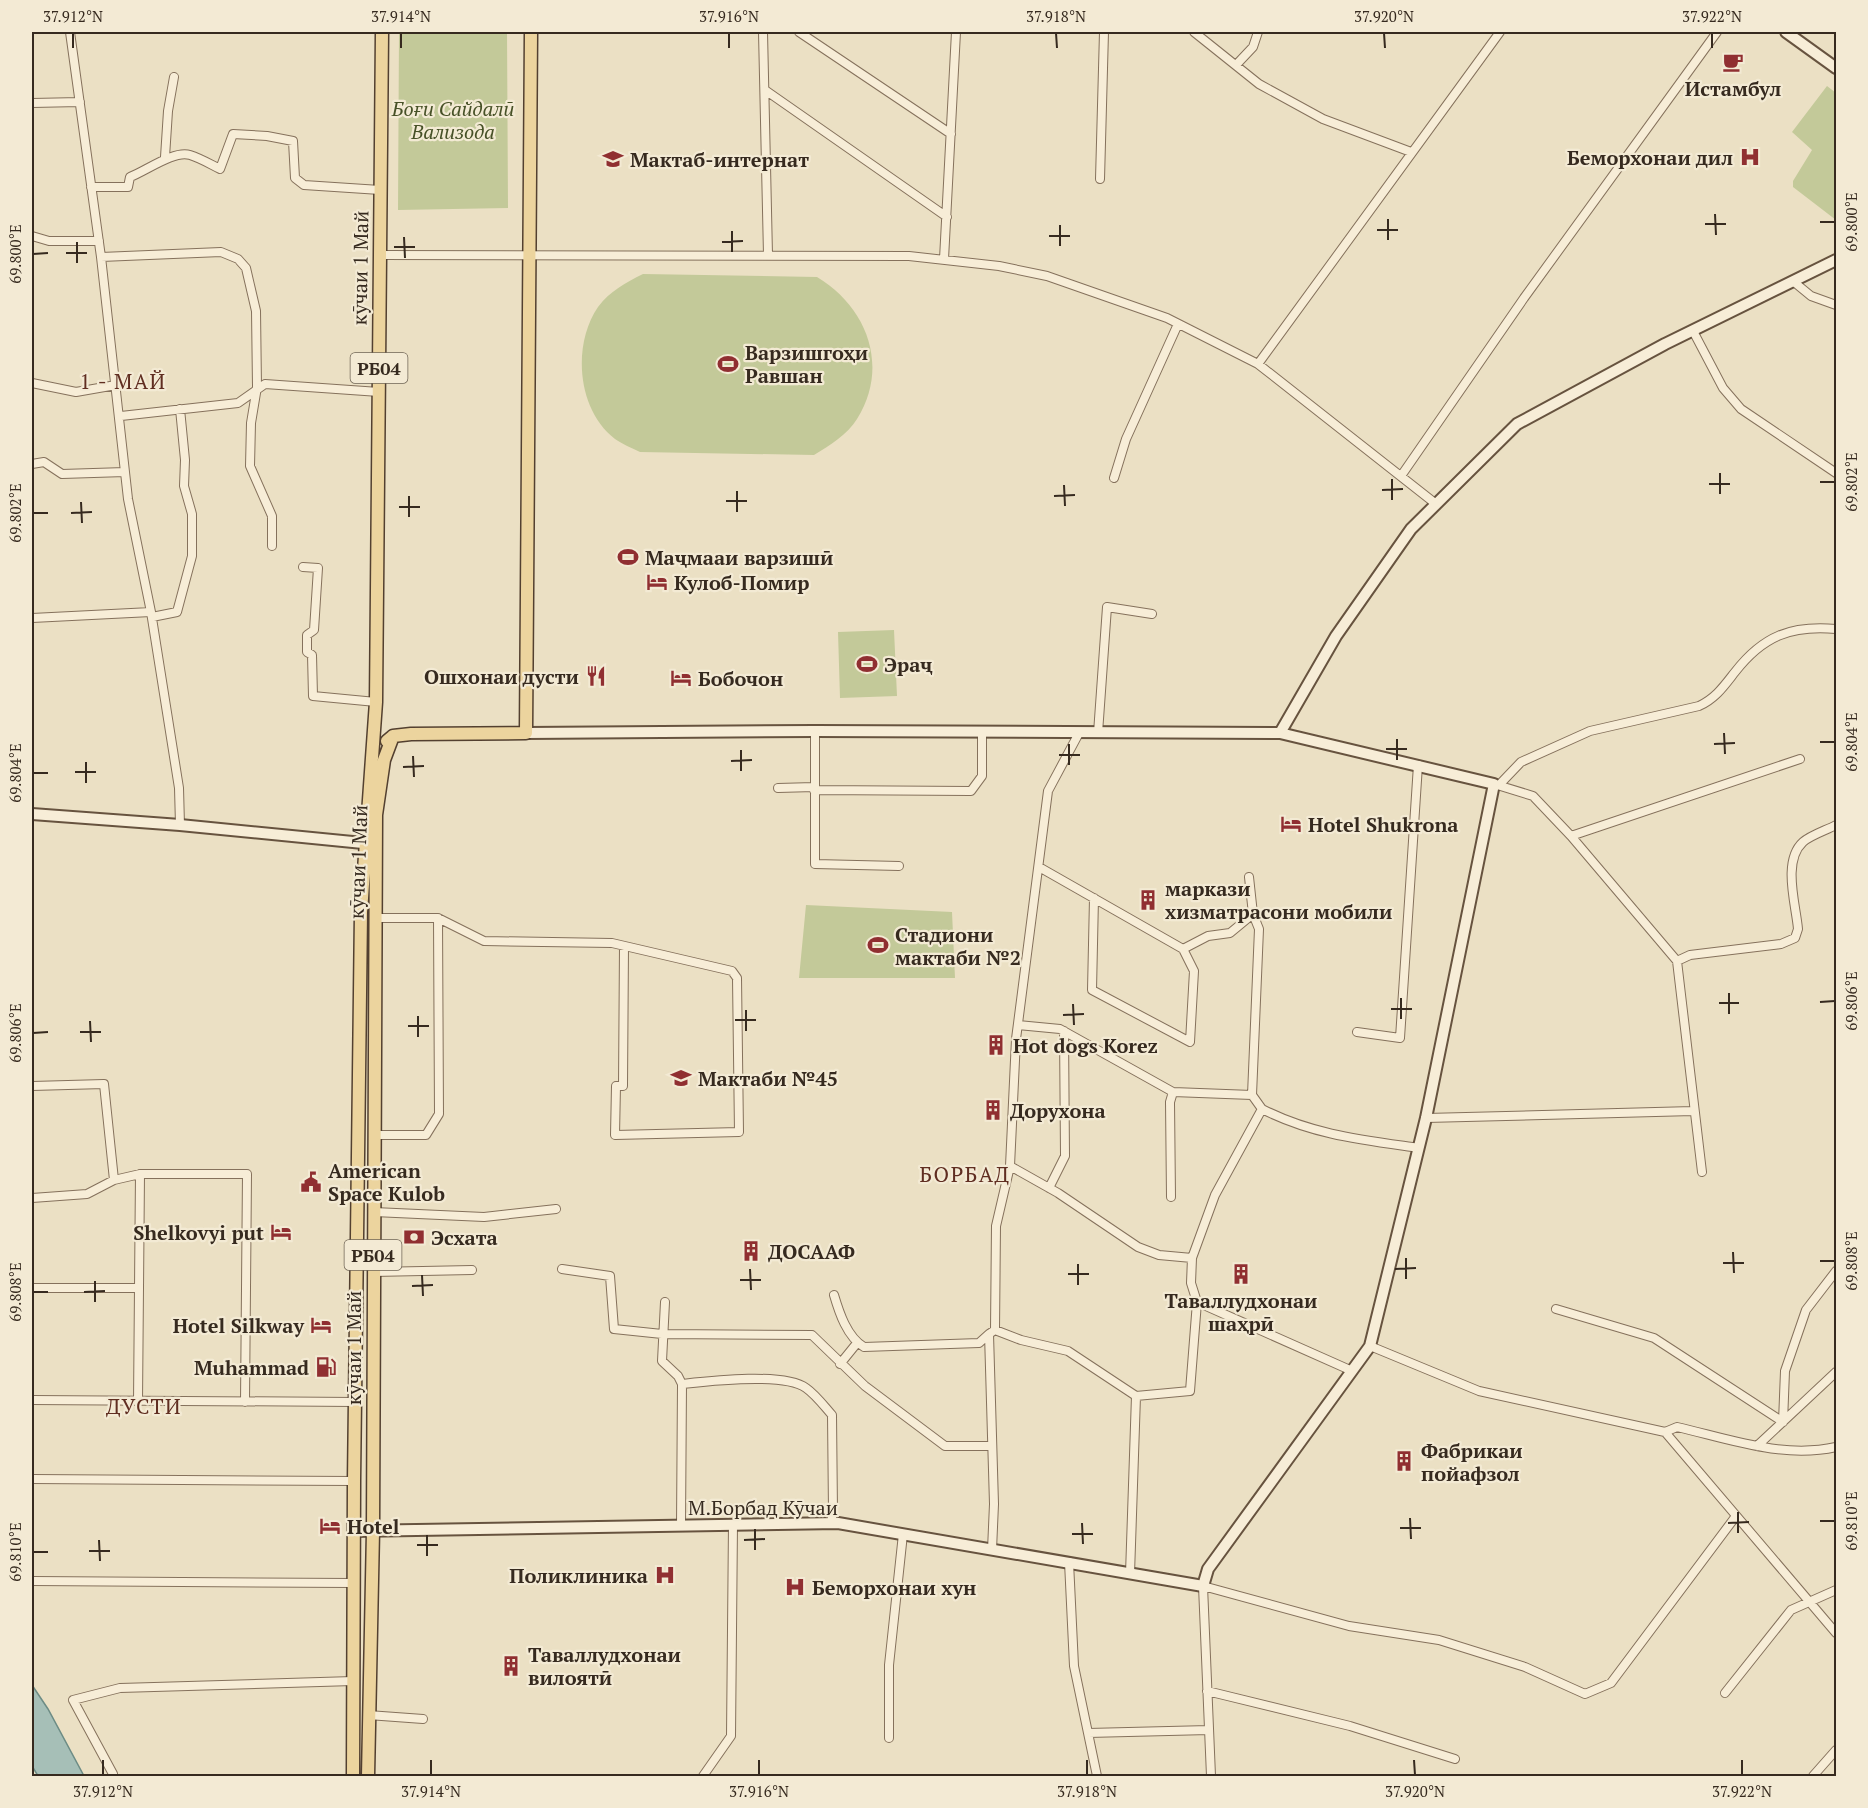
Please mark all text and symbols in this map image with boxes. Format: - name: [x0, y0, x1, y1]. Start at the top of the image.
- text: 37.912°N: [43, 6, 103, 26]
- text: 37.914°N: [371, 6, 431, 26]
- text: 37.916°N: [699, 6, 759, 26]
- text: 37.918°N: [1026, 6, 1086, 26]
- text: 37.920°N: [1354, 6, 1414, 26]
- text: 37.922°N: [1682, 6, 1742, 26]
- cafe icon: Истамбул: [1721, 50, 1745, 74]
- place label: Истамбул: [1685, 75, 1782, 102]
- park label: Боғи Сайдалӣ Вализода: [391, 95, 514, 145]
- place label: Беморхонаи дил: [1567, 144, 1733, 171]
- hospital icon: Беморхонаи дил: [1738, 145, 1762, 169]
- place label: Мактаб-интернат: [630, 146, 809, 173]
- school or university icon: Мактаб-интернат: [601, 147, 625, 171]
- text: 69.800°E: [1841, 192, 1861, 252]
- street label: кӯчаи 1 Май: [346, 211, 374, 325]
- text: 69.800°E: [5, 224, 25, 284]
- place label: Варзишгоҳи Равшан: [745, 339, 868, 389]
- sports icon: Варзишгоҳи Равшан: [716, 352, 740, 376]
- road number: РБ04: [350, 353, 407, 383]
- district label: 1 - МАЙ: [79, 367, 167, 395]
- text: 69.802°E: [1841, 452, 1861, 512]
- text: 69.802°E: [5, 483, 25, 543]
- place label: Маҷмааи варзишӣ: [645, 544, 833, 571]
- sports icon: Маҷмааи варзишӣ: [616, 545, 640, 569]
- place label: Кулоб-Помир: [674, 569, 809, 596]
- hotel icon: Кулоб-Помир: [645, 570, 669, 594]
- place label: Эраҷ: [884, 651, 933, 678]
- sports icon: Эраҷ: [855, 652, 879, 676]
- place label: Ошхонаи дусти: [424, 663, 579, 690]
- restaurant icon: Ошхонаи дусти: [584, 664, 608, 688]
- place label: Бобочон: [698, 665, 783, 692]
- hotel icon: Бобочон: [669, 666, 693, 690]
- text: 69.804°E: [1841, 712, 1861, 772]
- text: 69.804°E: [5, 743, 25, 803]
- street label: кӯчаи 1 Май: [343, 804, 373, 920]
- place label: Hotel Shukrona: [1308, 811, 1458, 838]
- hotel icon: Hotel Shukrona: [1279, 812, 1303, 836]
- place label: маркази хизматрасони мобили: [1165, 875, 1392, 925]
- building icon: маркази хизматрасони мобили: [1136, 888, 1160, 912]
- place label: Стадиони мактаби №2: [895, 921, 1021, 971]
- sports icon: Стадиони мактаби №2: [866, 933, 890, 957]
- text: 69.806°E: [1841, 971, 1861, 1031]
- text: 69.806°E: [5, 1003, 25, 1063]
- place label: Hot dogs Korez: [1013, 1032, 1158, 1059]
- building icon: Hot dogs Korez: [984, 1033, 1008, 1057]
- place label: Мактаби №45: [698, 1065, 838, 1092]
- school or university icon: Мактаби №45: [669, 1066, 693, 1090]
- place label: Дорухона: [1010, 1097, 1106, 1124]
- building icon: Дорухона: [981, 1098, 1005, 1122]
- place label: American Space Kulob: [328, 1157, 445, 1207]
- district label: БОРБАД: [920, 1160, 1010, 1188]
- public building icon: American Space Kulob: [299, 1170, 323, 1194]
- place label: Shelkovyi put: [133, 1219, 264, 1246]
- hotel icon: Shelkovyi put: [269, 1220, 293, 1244]
- place label: Эсхата: [431, 1224, 498, 1251]
- bank icon: Эсхата: [402, 1225, 426, 1249]
- text: 69.808°E: [1841, 1231, 1861, 1291]
- place label: ДОСААФ: [768, 1238, 855, 1265]
- building icon: ДОСААФ: [739, 1239, 763, 1263]
- road number: РБ04: [344, 1240, 401, 1270]
- text: 69.808°E: [5, 1262, 25, 1322]
- building icon: Таваллудхонаи шаҳрӣ: [1229, 1262, 1253, 1286]
- place label: Таваллудхонаи шаҳрӣ: [1165, 1287, 1317, 1337]
- street label: кӯчаи 1 Май: [340, 1291, 367, 1405]
- place label: Hotel Silkway: [173, 1312, 304, 1339]
- hotel icon: Hotel Silkway: [309, 1313, 333, 1337]
- place label: Muhammad: [194, 1354, 309, 1381]
- fuel station icon: Muhammad: [314, 1355, 338, 1379]
- district label: ДУСТИ: [106, 1392, 182, 1420]
- place label: Фабрикаи пойафзол: [1421, 1437, 1523, 1487]
- building icon: Фабрикаи пойафзол: [1392, 1449, 1416, 1473]
- text: 69.810°E: [1841, 1491, 1861, 1551]
- street label: М.Борбад Кӯчаи: [688, 1494, 838, 1521]
- place label: Hotel: [347, 1513, 400, 1540]
- hotel icon: Hotel: [318, 1514, 342, 1538]
- text: 69.810°E: [5, 1522, 25, 1582]
- place label: Поликлиника: [509, 1562, 648, 1589]
- hospital icon: Поликлиника: [653, 1563, 677, 1587]
- place label: Беморхонаи хун: [812, 1574, 976, 1601]
- hospital icon: Беморхонаи хун: [783, 1575, 807, 1599]
- place label: Таваллудхонаи вилоятӣ: [528, 1641, 681, 1691]
- building icon: Таваллудхонаи вилоятӣ: [499, 1654, 523, 1678]
- text: 37.912°N: [73, 1781, 133, 1801]
- text: 37.914°N: [401, 1781, 461, 1801]
- text: 37.916°N: [729, 1781, 789, 1801]
- text: 37.918°N: [1057, 1781, 1117, 1801]
- text: 37.920°N: [1385, 1781, 1445, 1801]
- text: 37.922°N: [1712, 1781, 1772, 1801]

